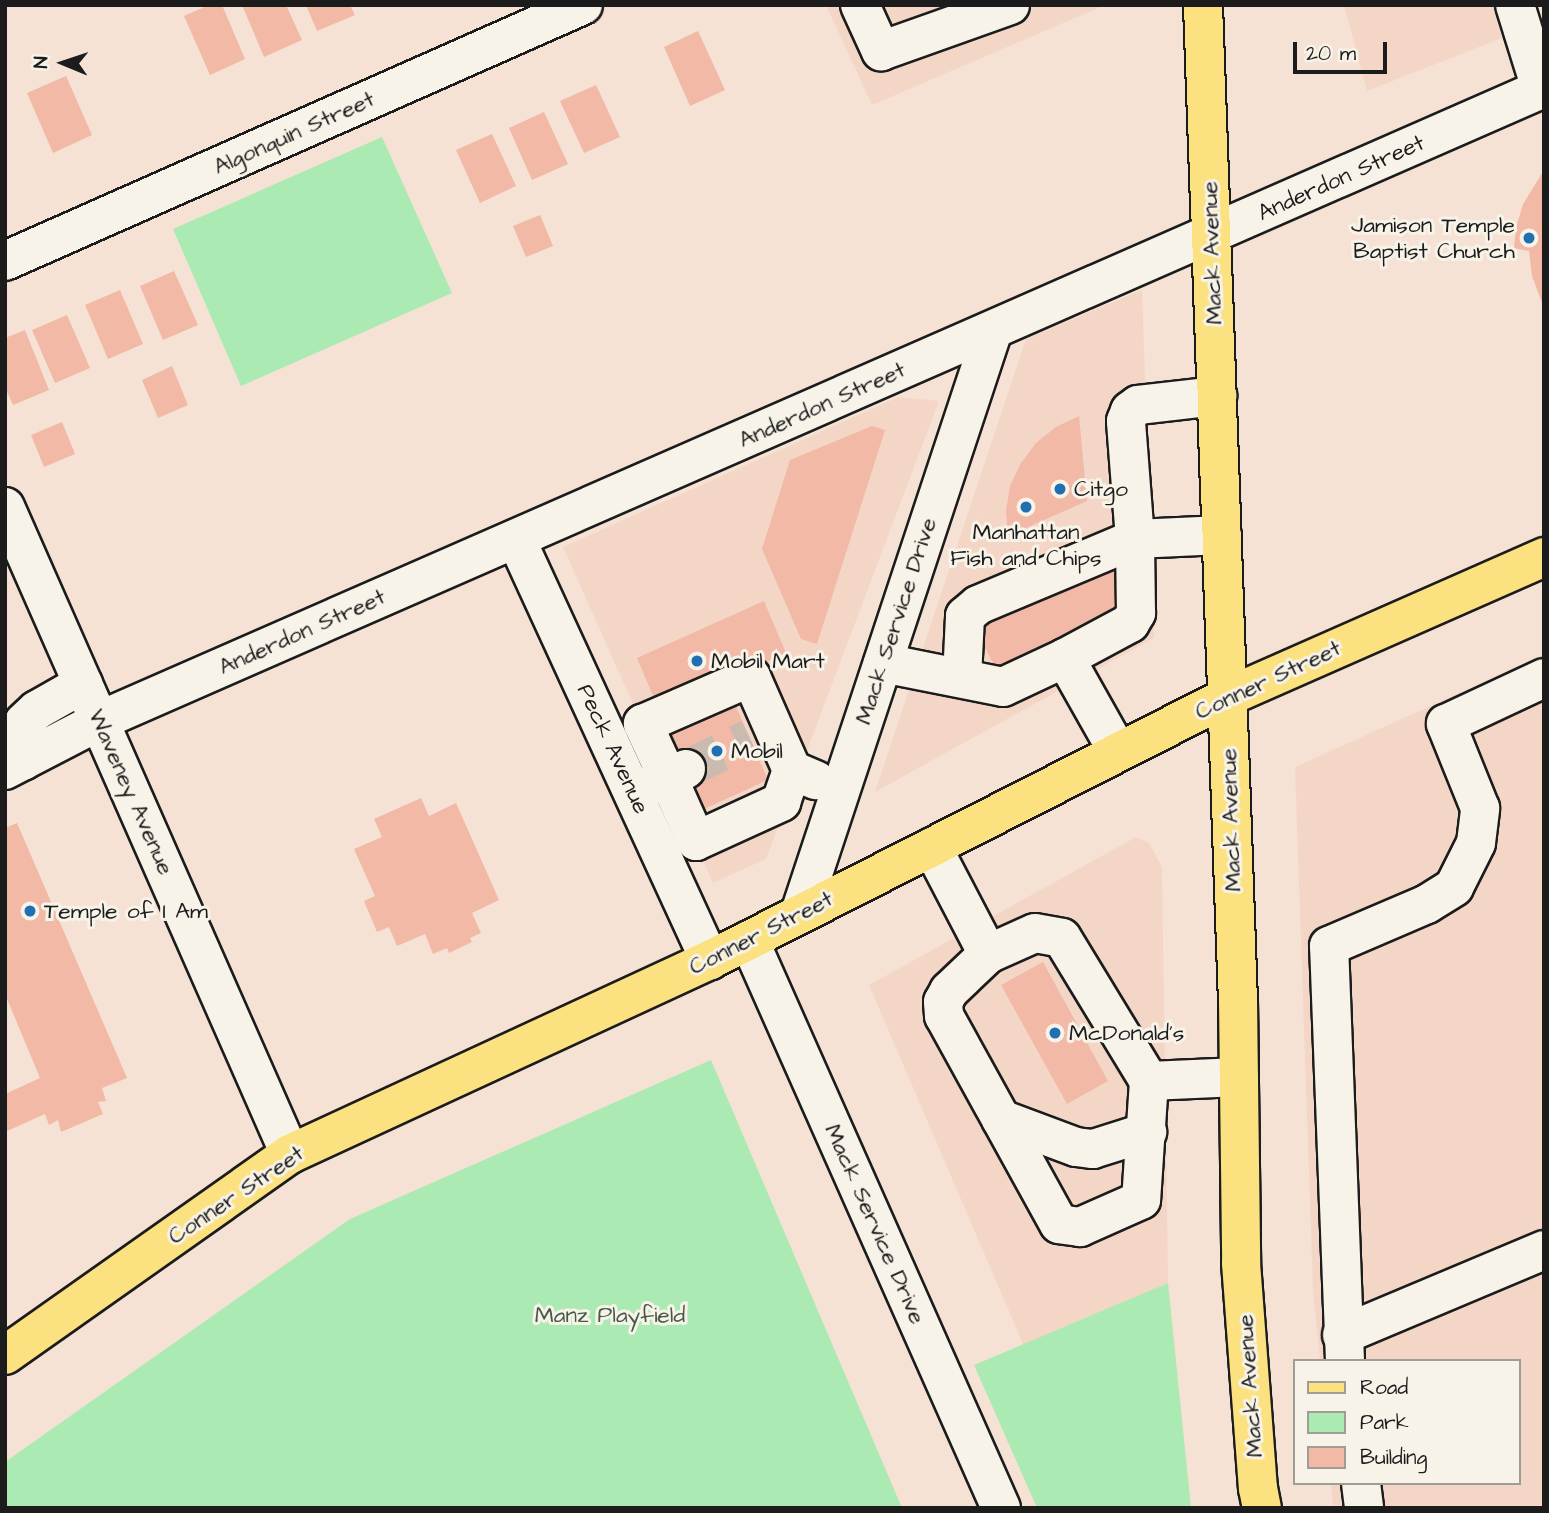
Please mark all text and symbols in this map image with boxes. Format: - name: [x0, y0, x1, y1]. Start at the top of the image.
- north arrow: [28, 28, 98, 98]
- scale bar: [1297, 28, 1392, 72]
- text: 20 m: [1306, 39, 1356, 68]
- text: N: [28, 56, 55, 69]
- street label: Algonquin Street: [209, 85, 379, 181]
- street label: Anderdon Street: [1253, 129, 1429, 227]
- street label: Mack Avenue: [1196, 181, 1228, 325]
- place label: Jamison Temple Baptist Church: [1351, 211, 1515, 265]
- marker: Jamison Temple Baptist Church: [1521, 230, 1537, 246]
- street label: Anderdon Street: [734, 356, 910, 454]
- place label: Citgo: [1074, 475, 1128, 503]
- marker: Citgo: [1052, 481, 1068, 497]
- marker: Manhattan Fish and Chips: [1018, 499, 1034, 515]
- street label: Mack Service Drive: [850, 514, 942, 728]
- place label: Manhattan Fish and Chips: [950, 518, 1102, 572]
- street label: Anderdon Street: [214, 583, 390, 681]
- street label: Conner Street: [1191, 634, 1345, 726]
- place label: Mobil Mart: [711, 647, 825, 675]
- marker: Mobil Mart: [689, 653, 705, 669]
- street label: Peck Avenue: [571, 680, 655, 818]
- street label: Waveney Avenue: [82, 705, 180, 879]
- place label: Mobil: [731, 737, 783, 765]
- marker: Mobil: [709, 743, 725, 759]
- street label: Mack Avenue: [1215, 748, 1247, 892]
- street label: Conner Street: [685, 885, 837, 981]
- place label: Temple of I Am: [44, 897, 208, 925]
- marker: Temple of I Am: [22, 903, 38, 919]
- place label: McDonald's: [1069, 1019, 1184, 1047]
- marker: McDonald's: [1047, 1025, 1063, 1041]
- street label: Mack Service Drive: [819, 1120, 931, 1328]
- street label: Conner Street: [163, 1140, 309, 1250]
- park label: Manz Playfield: [535, 1301, 685, 1329]
- street label: Mack Avenue: [1231, 1314, 1269, 1458]
- legend: [1294, 1359, 1521, 1485]
- text: Road: [1360, 1373, 1408, 1402]
- text: Park: [1360, 1408, 1409, 1437]
- text: Building: [1360, 1443, 1427, 1472]

